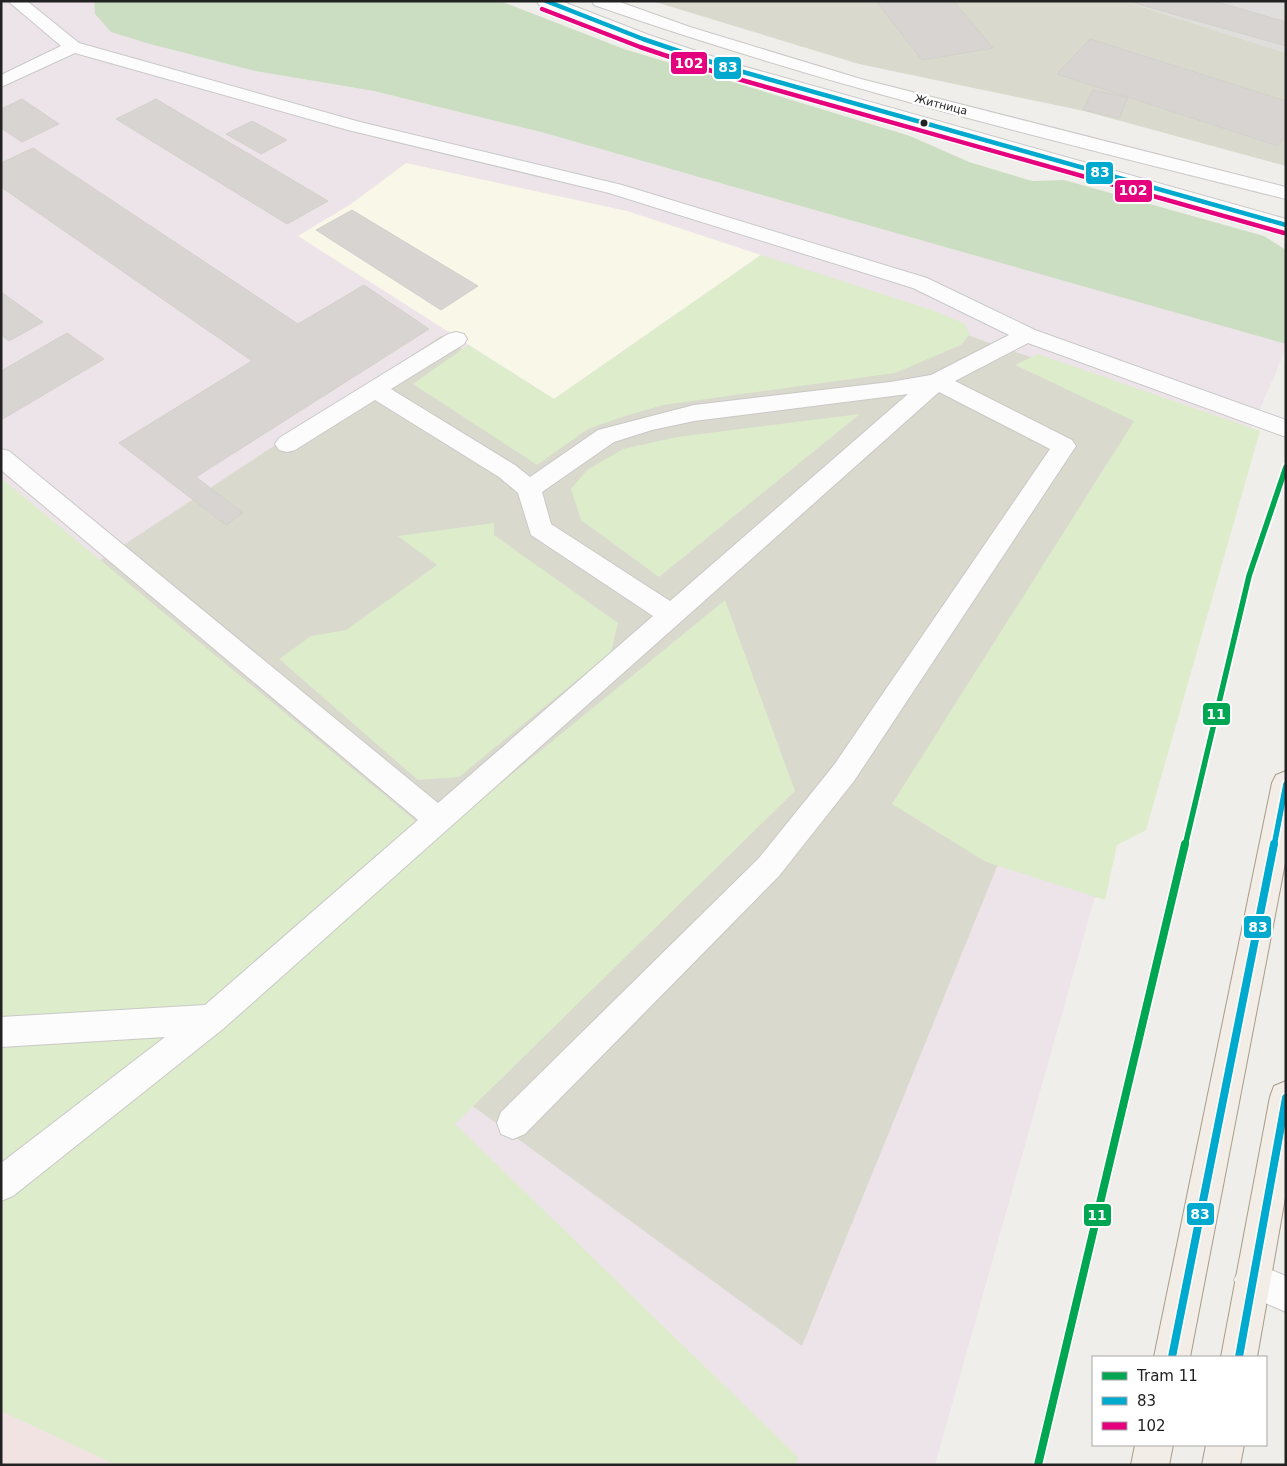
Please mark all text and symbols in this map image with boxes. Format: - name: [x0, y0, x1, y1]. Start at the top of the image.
- line badge: 102: [670, 51, 708, 75]
- text: 102: [674, 55, 704, 71]
- line badge: 83: [713, 56, 742, 80]
- text: 83: [718, 59, 738, 75]
- street label: Житница: [913, 92, 969, 118]
- unlabelled marker: [919, 118, 929, 128]
- line badge: 83: [1085, 161, 1114, 185]
- text: 83: [1090, 164, 1110, 180]
- line badge: 102: [1114, 179, 1153, 203]
- text: 102: [1118, 182, 1148, 198]
- line badge: 11: [1202, 702, 1231, 726]
- text: 11: [1206, 706, 1226, 722]
- line badge: 83: [1243, 915, 1272, 939]
- text: 83: [1248, 919, 1268, 935]
- line badge: 83: [1186, 1202, 1215, 1226]
- line badge: 11: [1083, 1203, 1112, 1227]
- text: 83: [1190, 1206, 1210, 1222]
- text: 11: [1087, 1207, 1107, 1223]
- legend: [1092, 1356, 1267, 1446]
- text: Tram 11: [1136, 1367, 1198, 1385]
- text: 83: [1137, 1392, 1156, 1410]
- text: 102: [1137, 1417, 1166, 1435]

